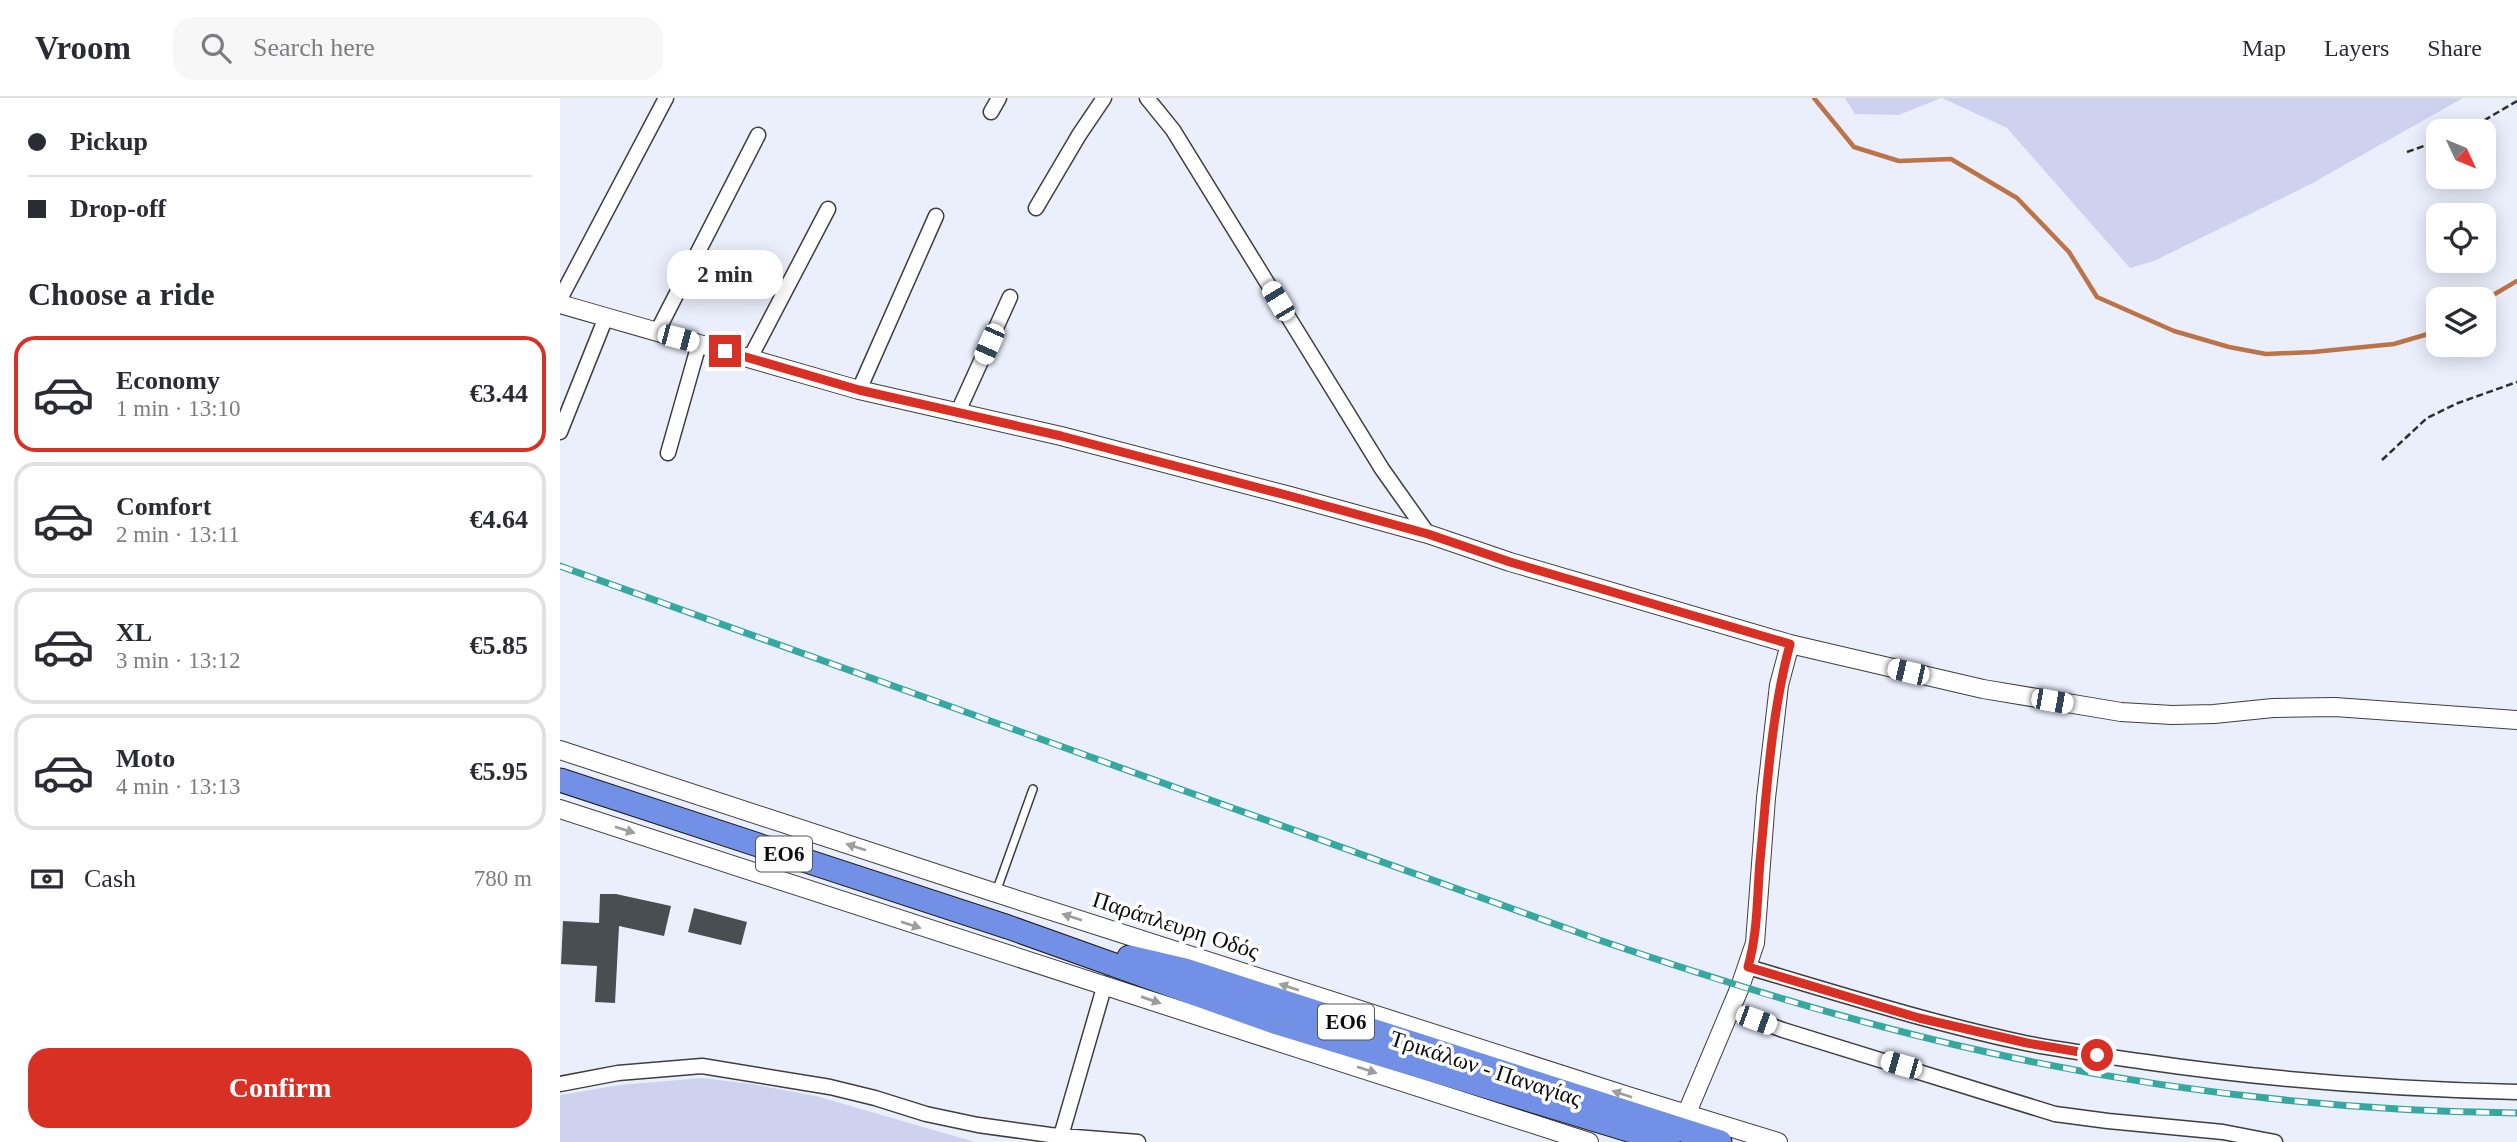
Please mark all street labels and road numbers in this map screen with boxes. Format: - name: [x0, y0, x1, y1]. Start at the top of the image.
- road number: ΕΟ6: [756, 836, 812, 872]
- street label: Παράπλευρη Οδός: [1090, 887, 1262, 964]
- road number: ΕΟ6: [1318, 1004, 1374, 1040]
- street label: Τρικάλων - Παναγίας: [1387, 1026, 1585, 1111]

